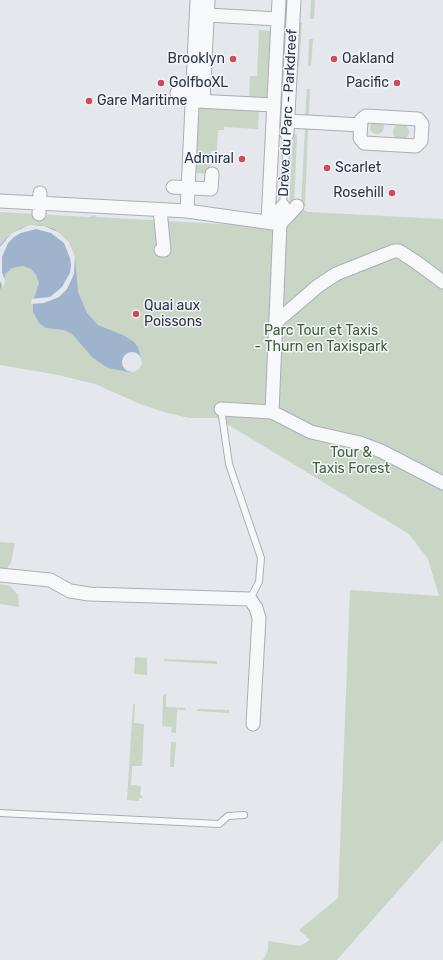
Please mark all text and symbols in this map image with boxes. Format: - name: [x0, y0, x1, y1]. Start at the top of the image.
- street label: Drève du Parc - Parkdreef: [275, 29, 301, 197]
- place label: Brooklyn: [168, 51, 225, 67]
- place label: Oakland: [342, 51, 394, 67]
- marker: Brooklyn: [228, 54, 238, 64]
- marker: Oakland: [329, 54, 339, 64]
- place label: GolfboXL: [169, 75, 228, 91]
- place label: Pacific: [346, 75, 389, 91]
- marker: GolfboXL: [156, 78, 166, 88]
- marker: Pacific: [392, 78, 402, 88]
- place label: Gare Maritime: [97, 93, 187, 109]
- marker: Gare Maritime: [84, 96, 94, 106]
- place label: Admiral: [184, 151, 234, 167]
- marker: Admiral: [237, 154, 247, 164]
- place label: Scarlet: [335, 160, 381, 176]
- marker: Scarlet: [322, 163, 332, 173]
- place label: Rosehill: [333, 185, 384, 201]
- marker: Rosehill: [387, 188, 397, 198]
- place label: Quai aux Poissons: [144, 298, 202, 330]
- marker: Quai aux Poissons: [131, 309, 141, 319]
- park label: Parc Tour et Taxis - Thurn en Taxispark: [254, 323, 388, 356]
- park label: Tour & Taxis Forest: [312, 445, 390, 478]

